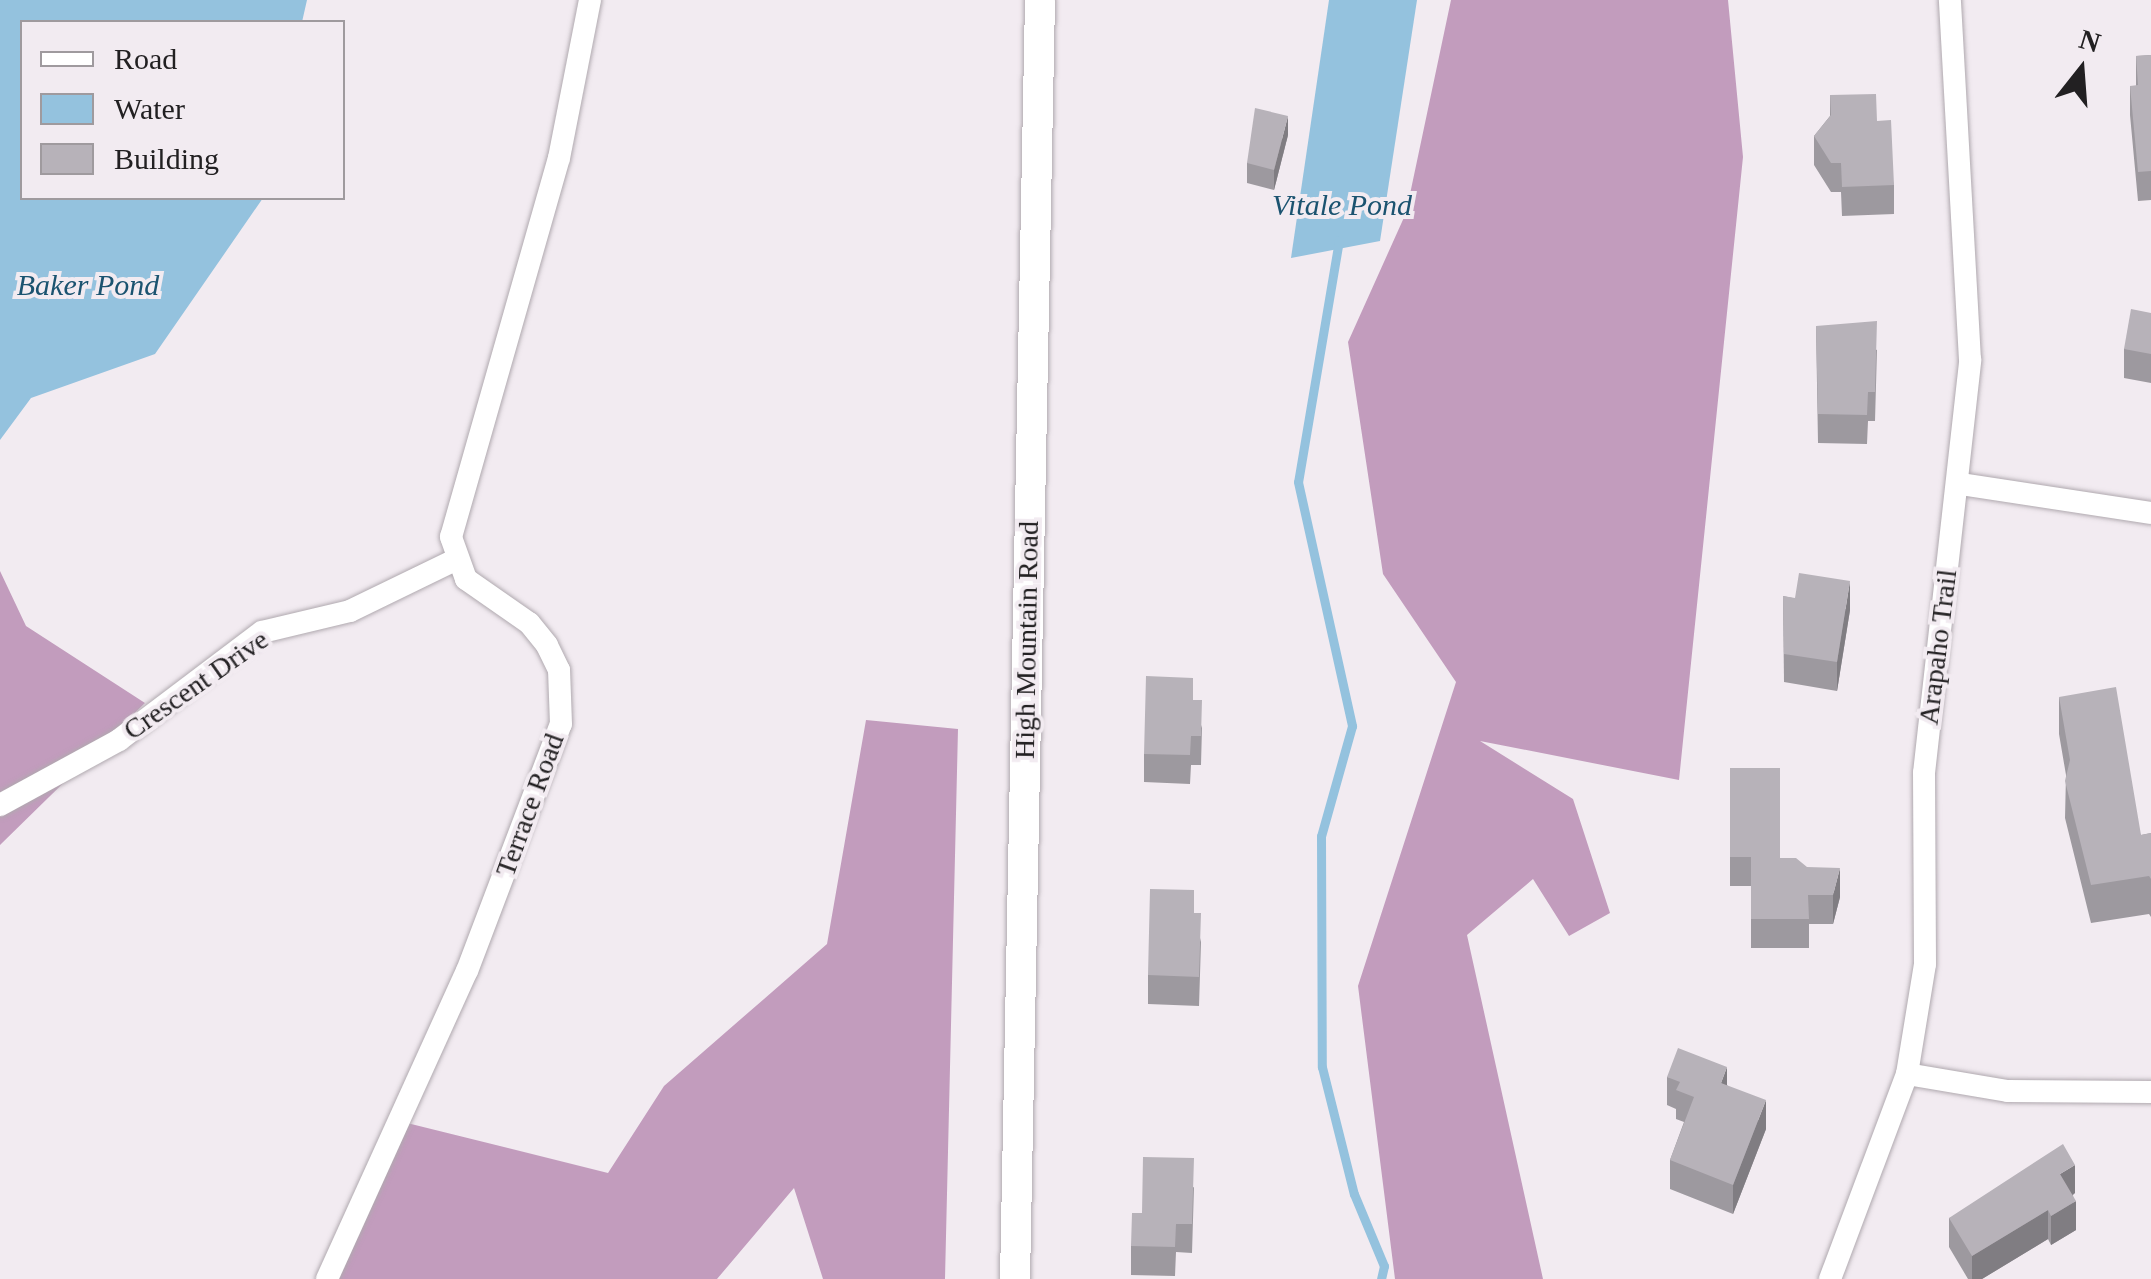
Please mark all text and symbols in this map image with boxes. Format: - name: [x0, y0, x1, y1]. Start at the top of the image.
- legend: [20, 20, 345, 200]
- north arrow: [2031, 20, 2131, 120]
- text: N: [2076, 23, 2104, 59]
- text: Road: [114, 42, 177, 75]
- text: Water: [114, 92, 185, 125]
- text: Building: [114, 142, 219, 175]
- water label: Vitale Pond: [1272, 187, 1412, 223]
- water label: Baker Pond: [17, 267, 159, 303]
- street label: High Mountain Road: [1008, 521, 1046, 759]
- street label: Arapaho Trail: [1912, 567, 1964, 727]
- street label: Crescent Drive: [117, 623, 275, 747]
- street label: Terrace Road: [489, 729, 571, 881]

